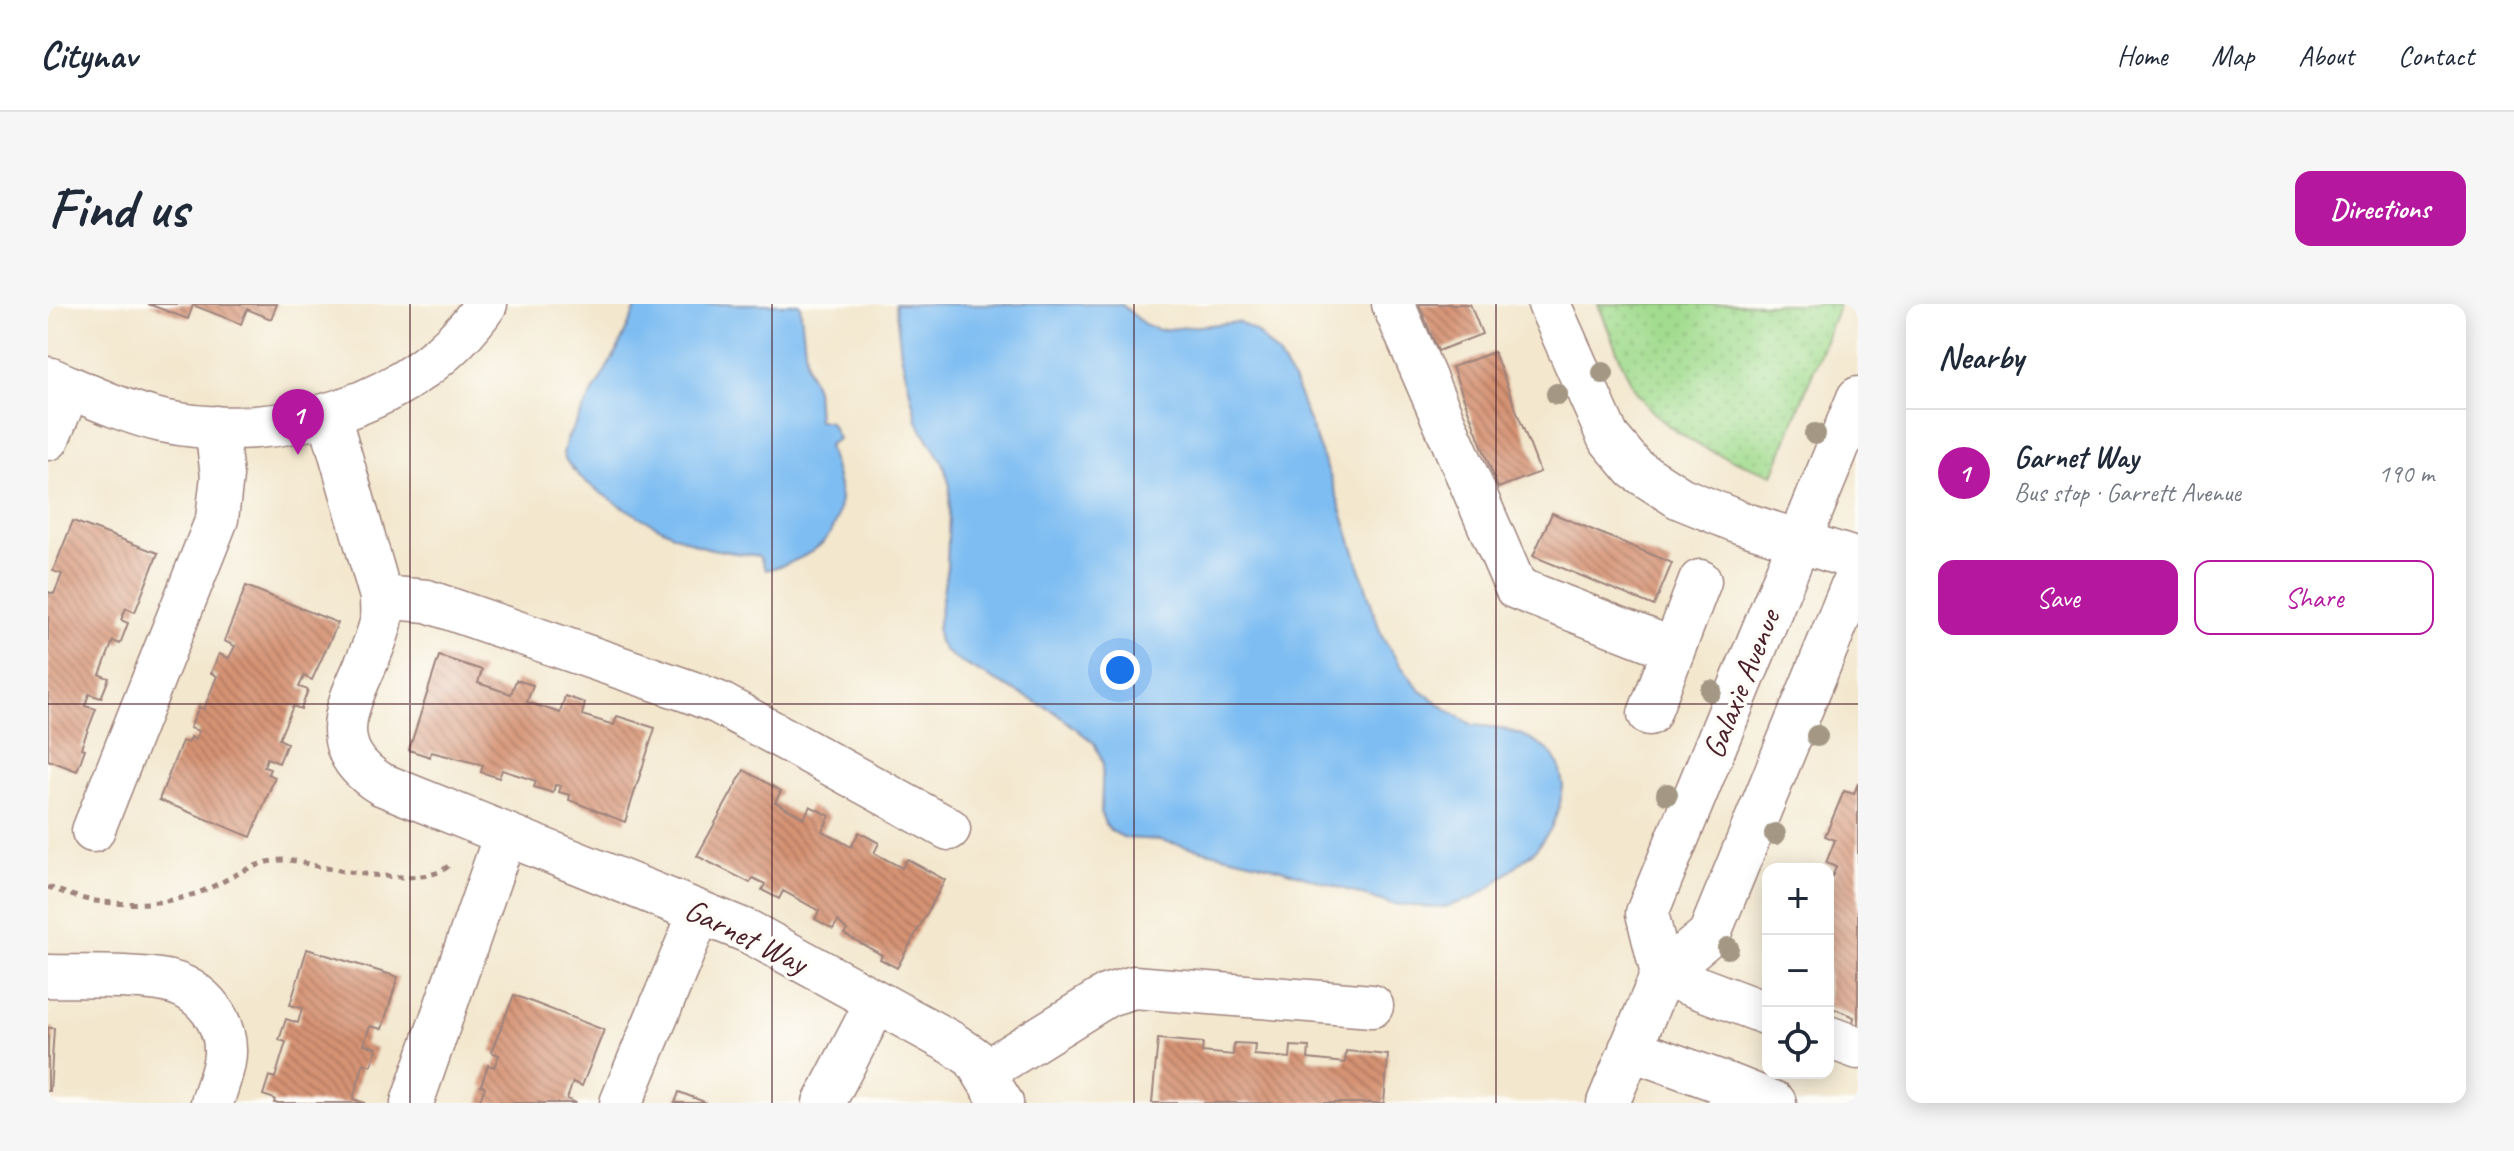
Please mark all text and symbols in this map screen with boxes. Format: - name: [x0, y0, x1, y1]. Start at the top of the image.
- text: Citynav: [40, 32, 137, 79]
- text: Home: [2117, 38, 2167, 73]
- text: Map: [2211, 38, 2254, 73]
- text: About: [2298, 38, 2354, 73]
- text: Contact: [2398, 38, 2474, 73]
- button: Directions: [2295, 171, 2466, 246]
- text: Find us: [48, 173, 188, 244]
- text: Nearby: [1938, 335, 2024, 378]
- pin: 1: [272, 389, 324, 455]
- text: Garnet Way: [2014, 438, 2138, 476]
- text: 1: [1958, 457, 1970, 490]
- text: 190 m: [2378, 457, 2434, 490]
- text: Bus stop · Garrett Avenue: [2014, 476, 2241, 509]
- button: Save: [1938, 560, 2178, 635]
- button: Share: [2194, 560, 2434, 635]
- street label: Galaxie Avenue: [1693, 601, 1790, 764]
- your location: [1100, 650, 1140, 690]
- map controls: [1762, 863, 1834, 1079]
- button: +: [1762, 863, 1834, 935]
- street label: Garnet Way: [678, 889, 817, 985]
- button: −: [1762, 935, 1834, 1007]
- button: locate: [1762, 1007, 1834, 1079]

